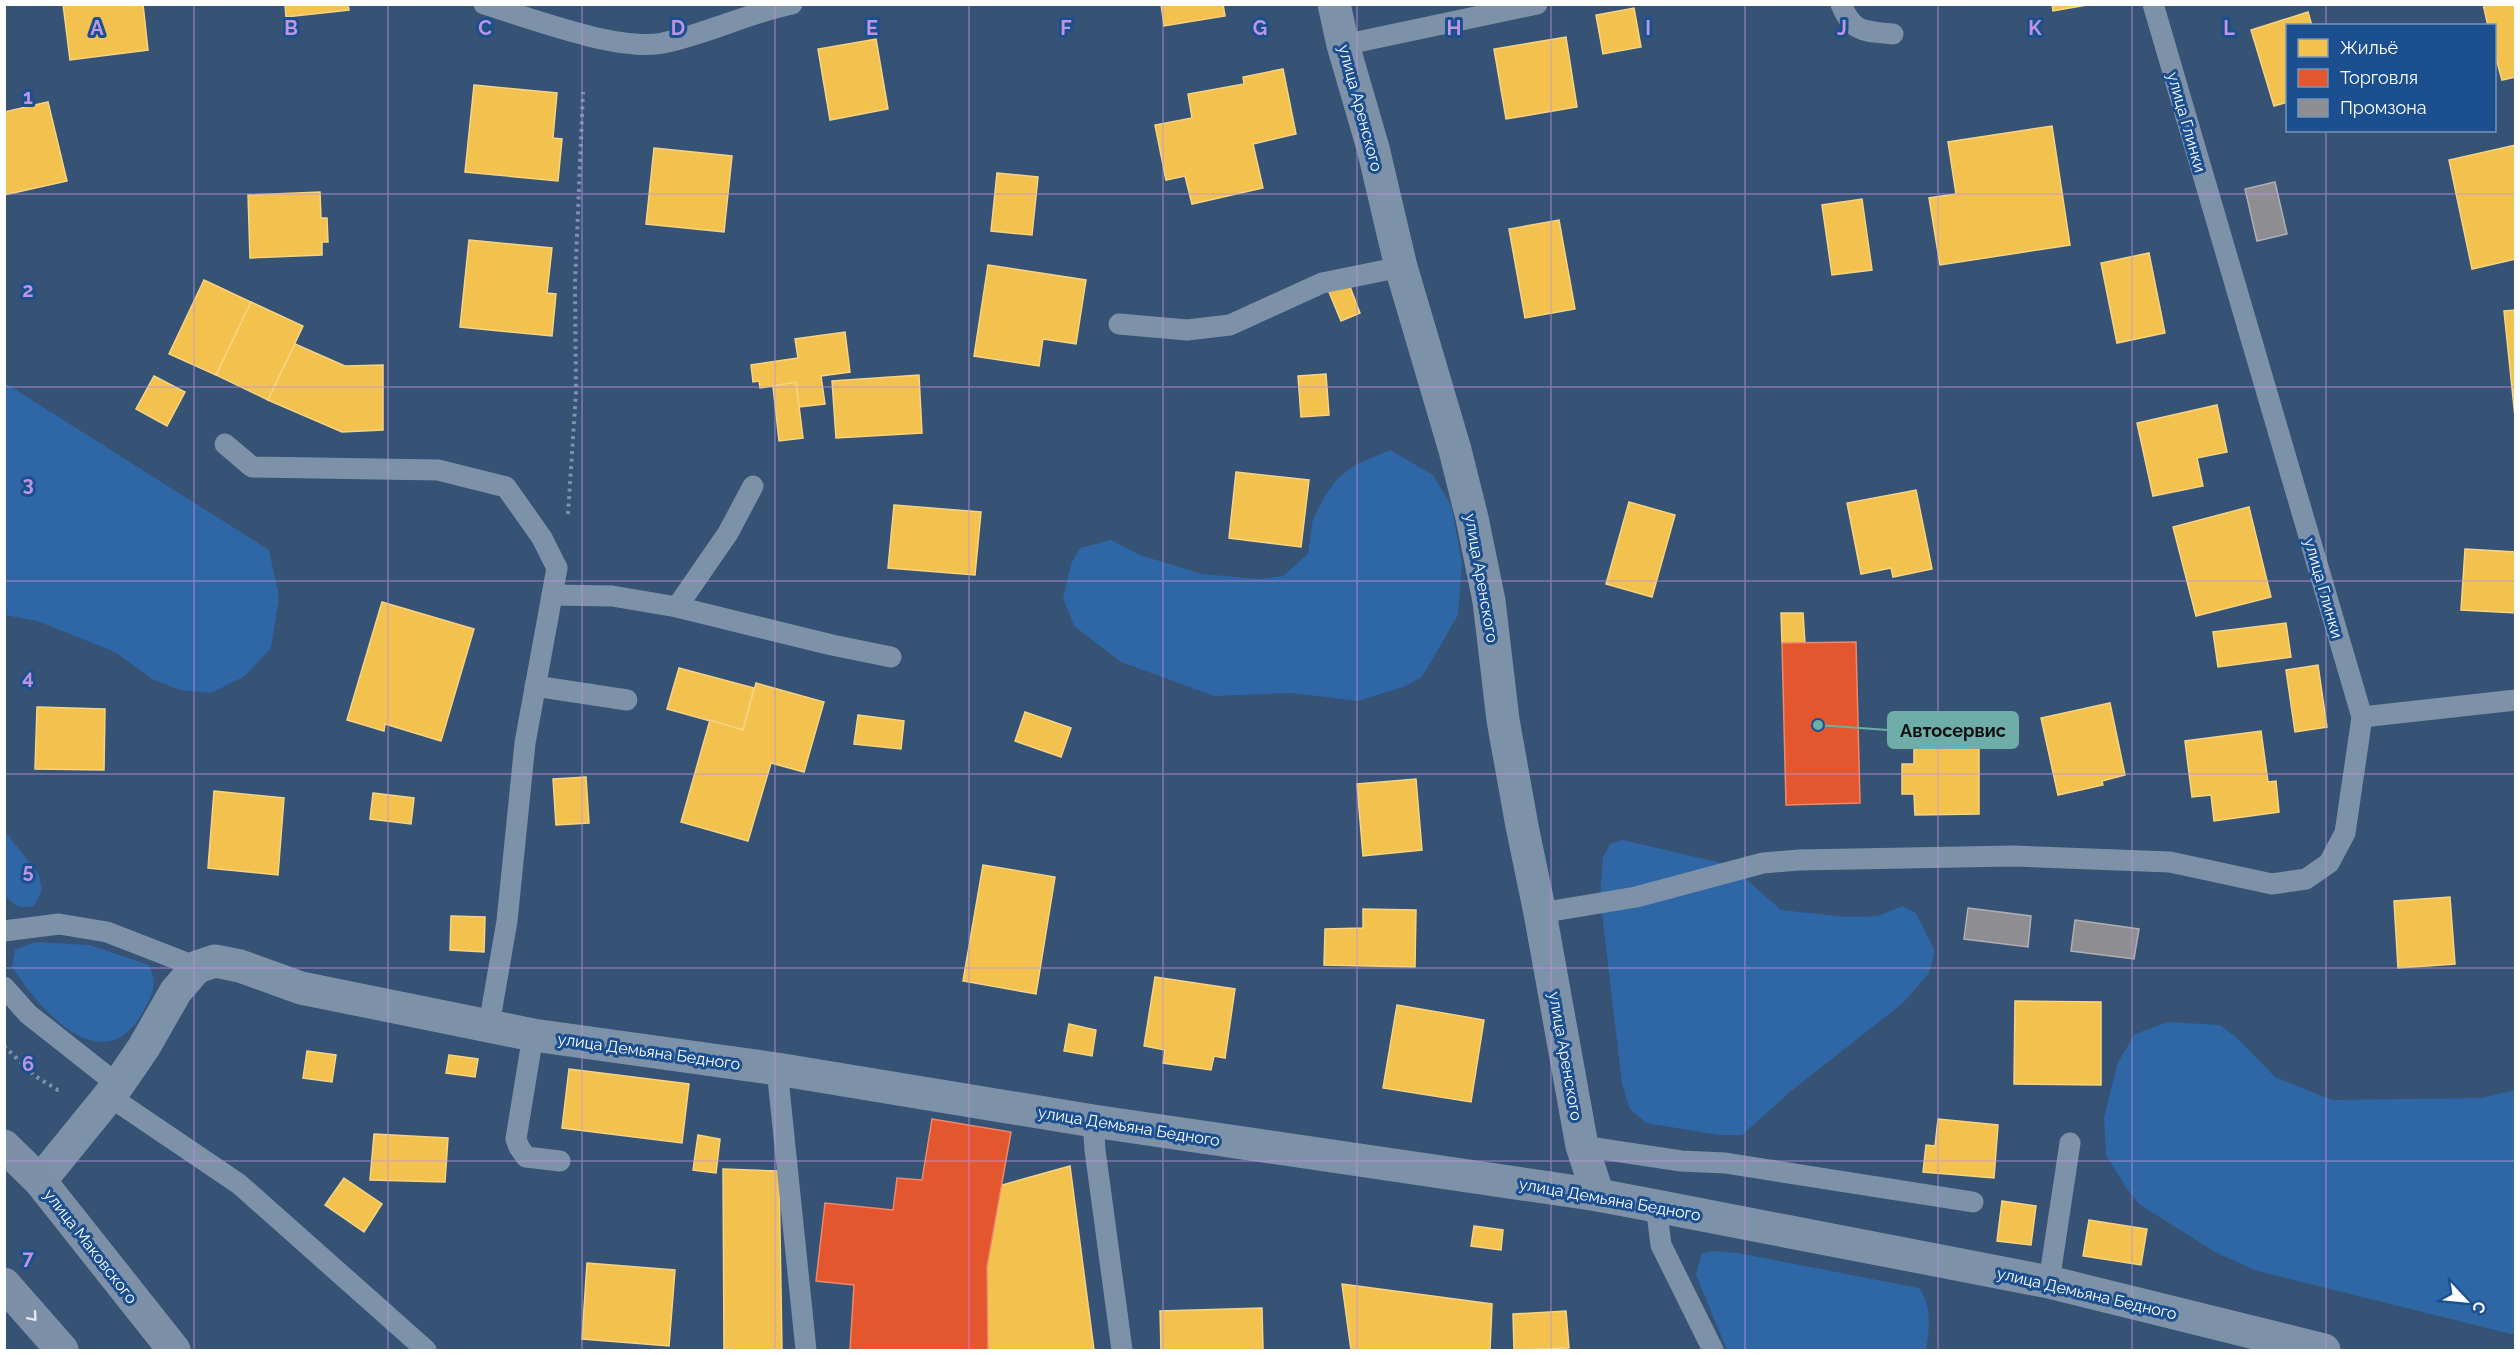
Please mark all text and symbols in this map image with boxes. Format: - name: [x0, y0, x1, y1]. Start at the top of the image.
- text: A: [90, 16, 104, 40]
- text: B: [284, 16, 298, 40]
- text: C: [478, 16, 492, 40]
- text: D: [671, 16, 685, 40]
- text: E: [866, 16, 878, 40]
- text: F: [1060, 16, 1072, 40]
- text: G: [1253, 16, 1267, 40]
- text: H: [1447, 16, 1461, 40]
- text: I: [1645, 16, 1651, 40]
- text: J: [1837, 16, 1847, 40]
- text: K: [2028, 16, 2042, 40]
- text: L: [2223, 16, 2235, 40]
- legend: [2286, 24, 2496, 132]
- text: Жильё: [2340, 37, 2398, 58]
- street label: улица Аренского: [1334, 43, 1387, 174]
- text: Торговля: [2340, 67, 2418, 88]
- street label: улица Глинки: [2163, 70, 2210, 174]
- text: 1: [23, 85, 33, 109]
- text: Промзона: [2340, 97, 2427, 118]
- text: 2: [22, 278, 34, 302]
- text: 3: [22, 472, 34, 496]
- street label: улица Аренского: [1461, 512, 1502, 644]
- street label: улица Глинки: [2300, 536, 2347, 640]
- text: 4: [22, 665, 34, 689]
- callout: Автосервис: [1888, 712, 2018, 748]
- text: Автосервис: [1900, 720, 2006, 741]
- text: 5: [22, 859, 34, 883]
- street label: улица Аренского: [1545, 990, 1586, 1122]
- street label: улица Демьяна Бедного: [556, 1029, 741, 1074]
- text: 6: [22, 1052, 34, 1076]
- street label: улица Демьяна Бедного: [1037, 1103, 1221, 1150]
- street label: улица Демьяна Бедного: [1518, 1174, 1702, 1225]
- street label: улица Маковского: [40, 1185, 141, 1307]
- text: 7: [22, 1246, 34, 1270]
- street label: улица Демьяна Бедного: [1995, 1264, 2179, 1323]
- north arrow: [2436, 1271, 2496, 1331]
- text: С: [2468, 1298, 2490, 1316]
- one-way arrow: [26, 1311, 37, 1321]

